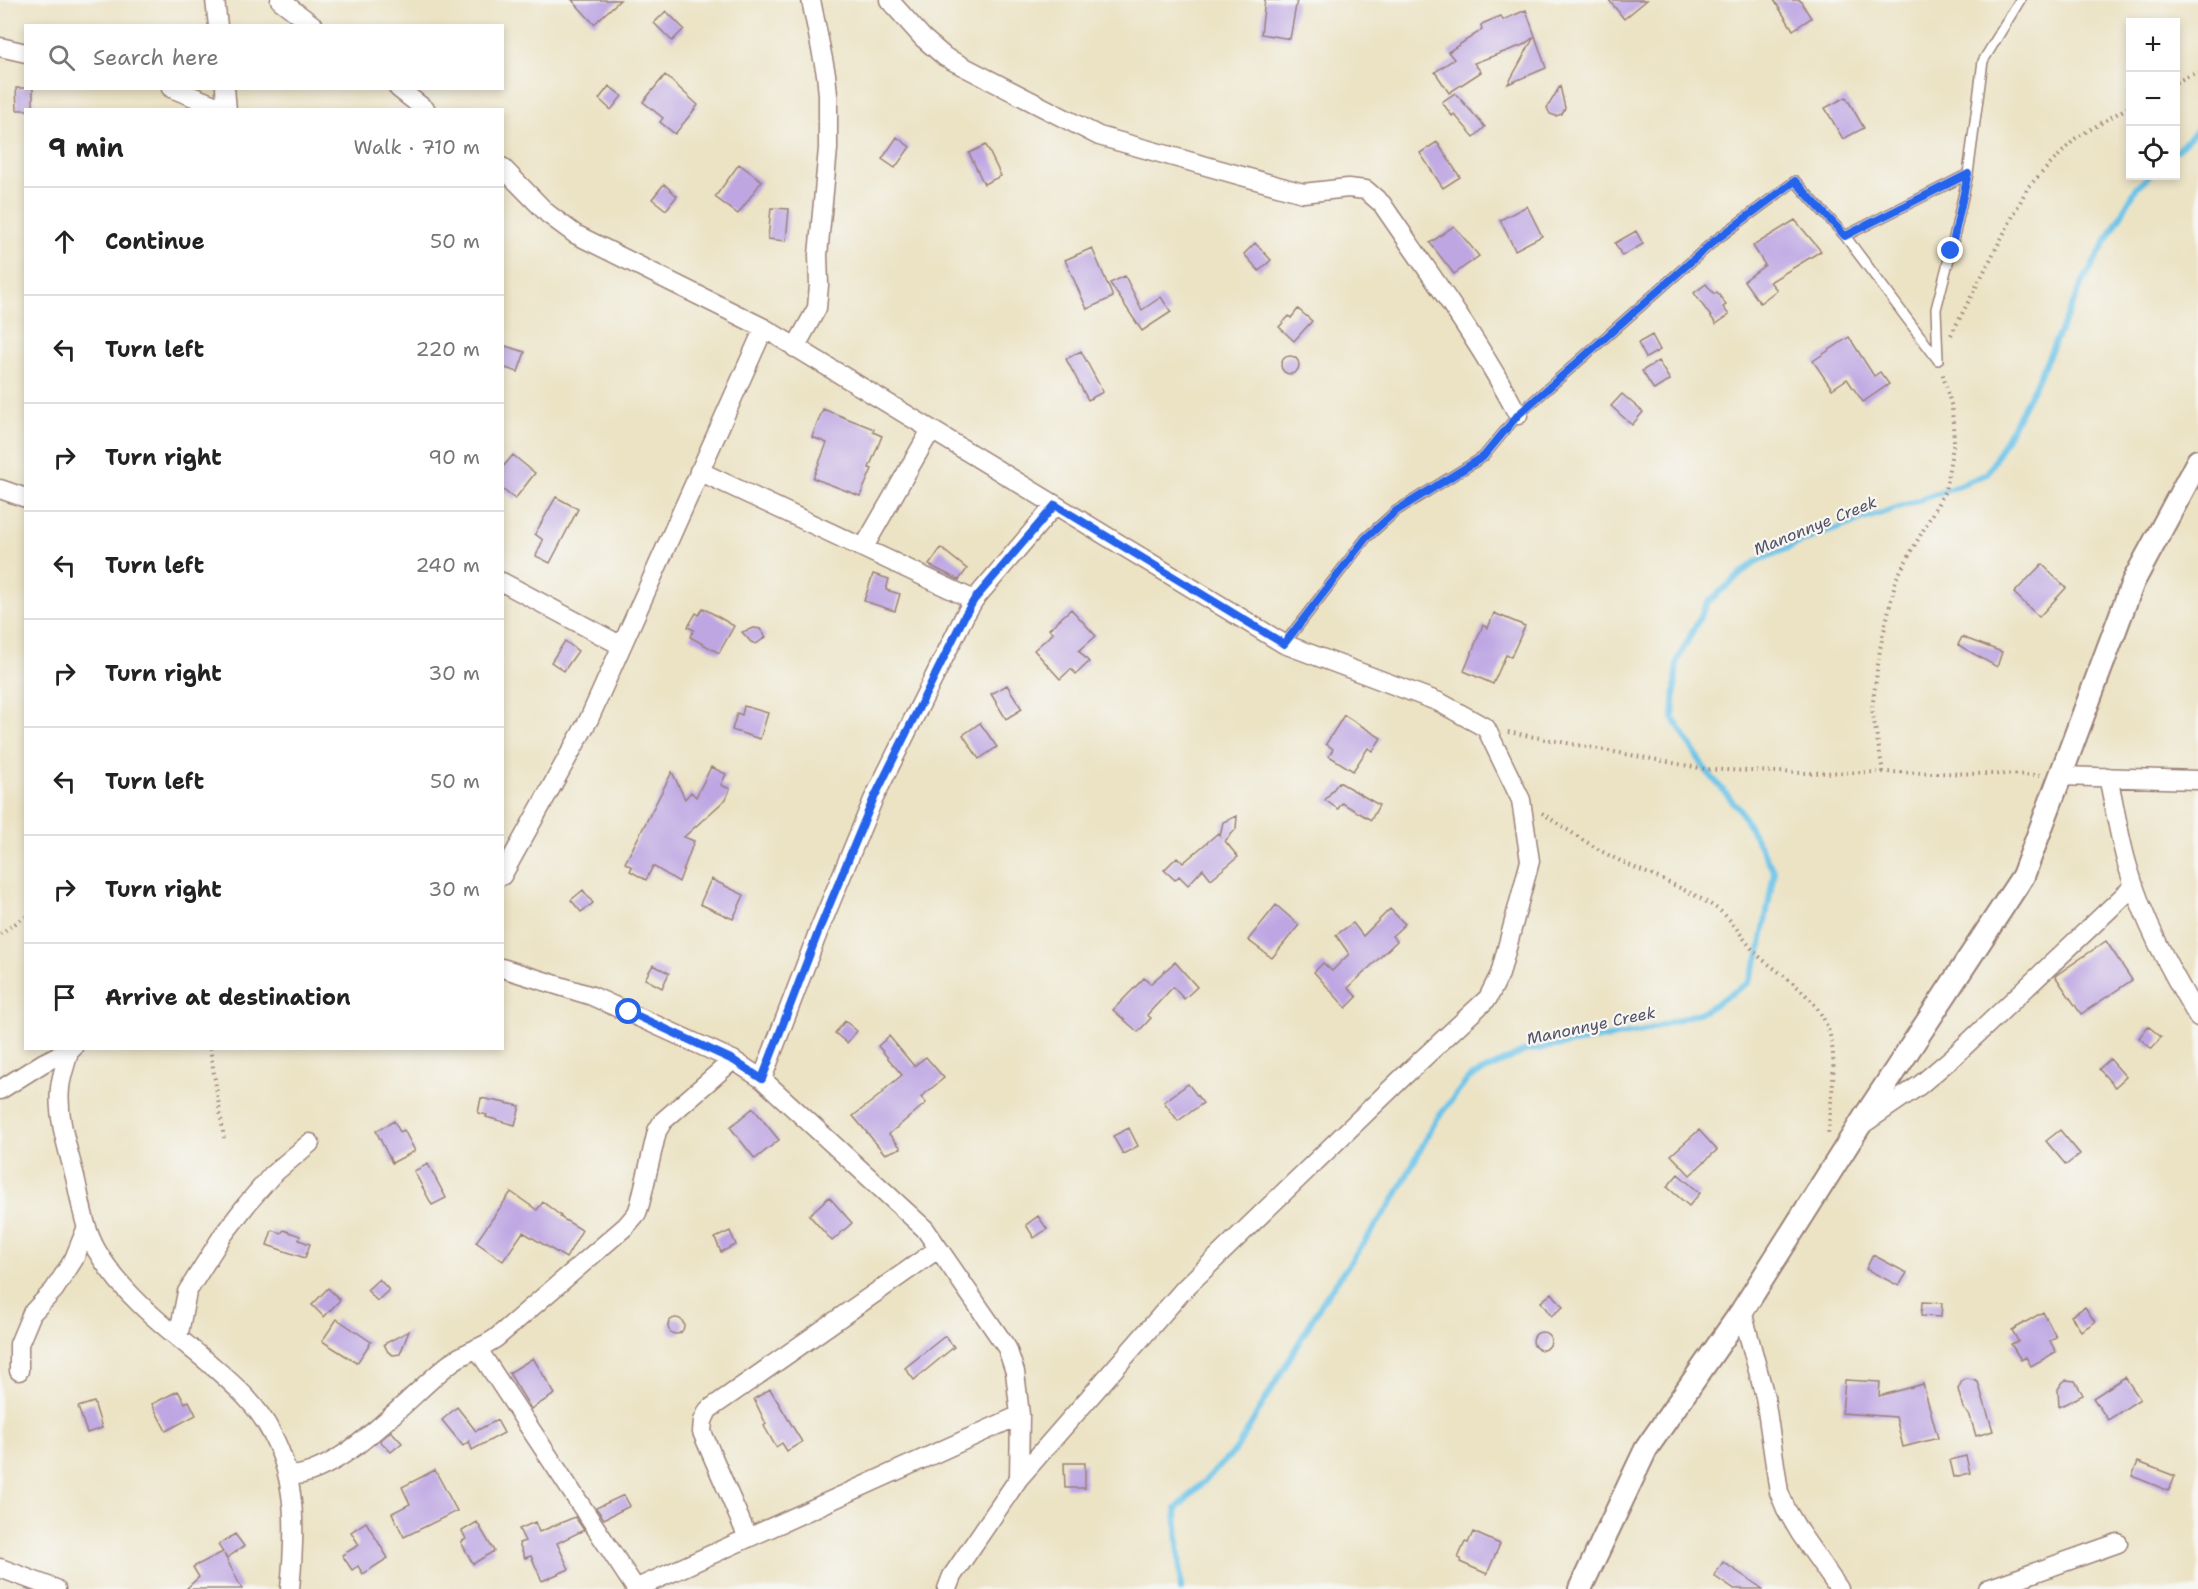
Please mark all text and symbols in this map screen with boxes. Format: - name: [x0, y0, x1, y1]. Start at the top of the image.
- map controls: [2126, 18, 2180, 180]
- button: +: [2126, 18, 2180, 72]
- search box: [24, 24, 504, 90]
- icon: search: [45, 41, 78, 74]
- text: Search here: [93, 43, 219, 72]
- button: −: [2126, 72, 2180, 126]
- button: locate: [2126, 126, 2180, 180]
- text: 9 min: [48, 130, 124, 165]
- text: Walk · 710 m: [354, 134, 480, 160]
- icon: ahead: [48, 225, 81, 258]
- text: Continue: [105, 227, 205, 256]
- text: 50 m: [430, 228, 480, 254]
- route end: [1937, 237, 1963, 263]
- icon: left: [48, 333, 81, 366]
- text: Turn left: [105, 335, 204, 364]
- text: 220 m: [416, 336, 480, 362]
- icon: right: [48, 441, 81, 474]
- text: Turn right: [105, 443, 222, 472]
- text: 90 m: [428, 444, 480, 470]
- water label: Manonnye Creek: [1750, 491, 1880, 560]
- icon: left: [48, 549, 81, 582]
- text: Turn left: [105, 551, 204, 580]
- text: 240 m: [415, 552, 480, 578]
- icon: right: [48, 657, 81, 690]
- text: Turn right: [105, 659, 222, 688]
- text: 30 m: [428, 660, 480, 686]
- icon: left: [48, 765, 81, 798]
- text: Turn left: [105, 767, 204, 796]
- text: 50 m: [430, 768, 480, 794]
- icon: right: [48, 873, 81, 906]
- text: Turn right: [105, 875, 222, 904]
- text: 30 m: [428, 876, 480, 902]
- icon: arrive: [48, 981, 81, 1014]
- text: Arrive at destination: [105, 983, 351, 1012]
- route start: [615, 998, 641, 1024]
- water label: Manonnye Creek: [1525, 1002, 1657, 1049]

